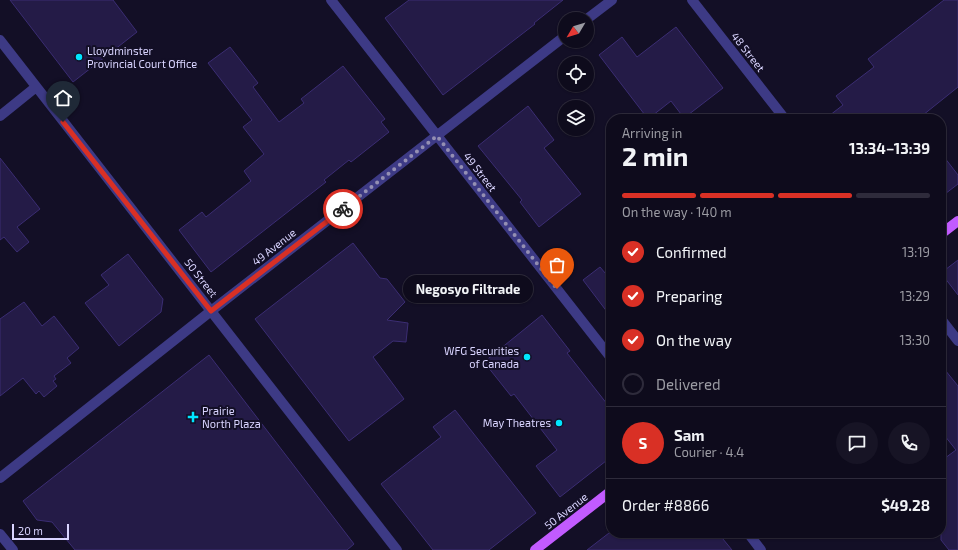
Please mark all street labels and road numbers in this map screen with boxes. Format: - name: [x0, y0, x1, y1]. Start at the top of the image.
- street label: 48 Street: [729, 29, 768, 74]
- street label: 49 Street: [461, 150, 500, 194]
- street label: 49 Avenue: [249, 225, 298, 268]
- street label: 50 Street: [182, 256, 221, 300]
- street label: 50 Avenue: [541, 490, 590, 532]

